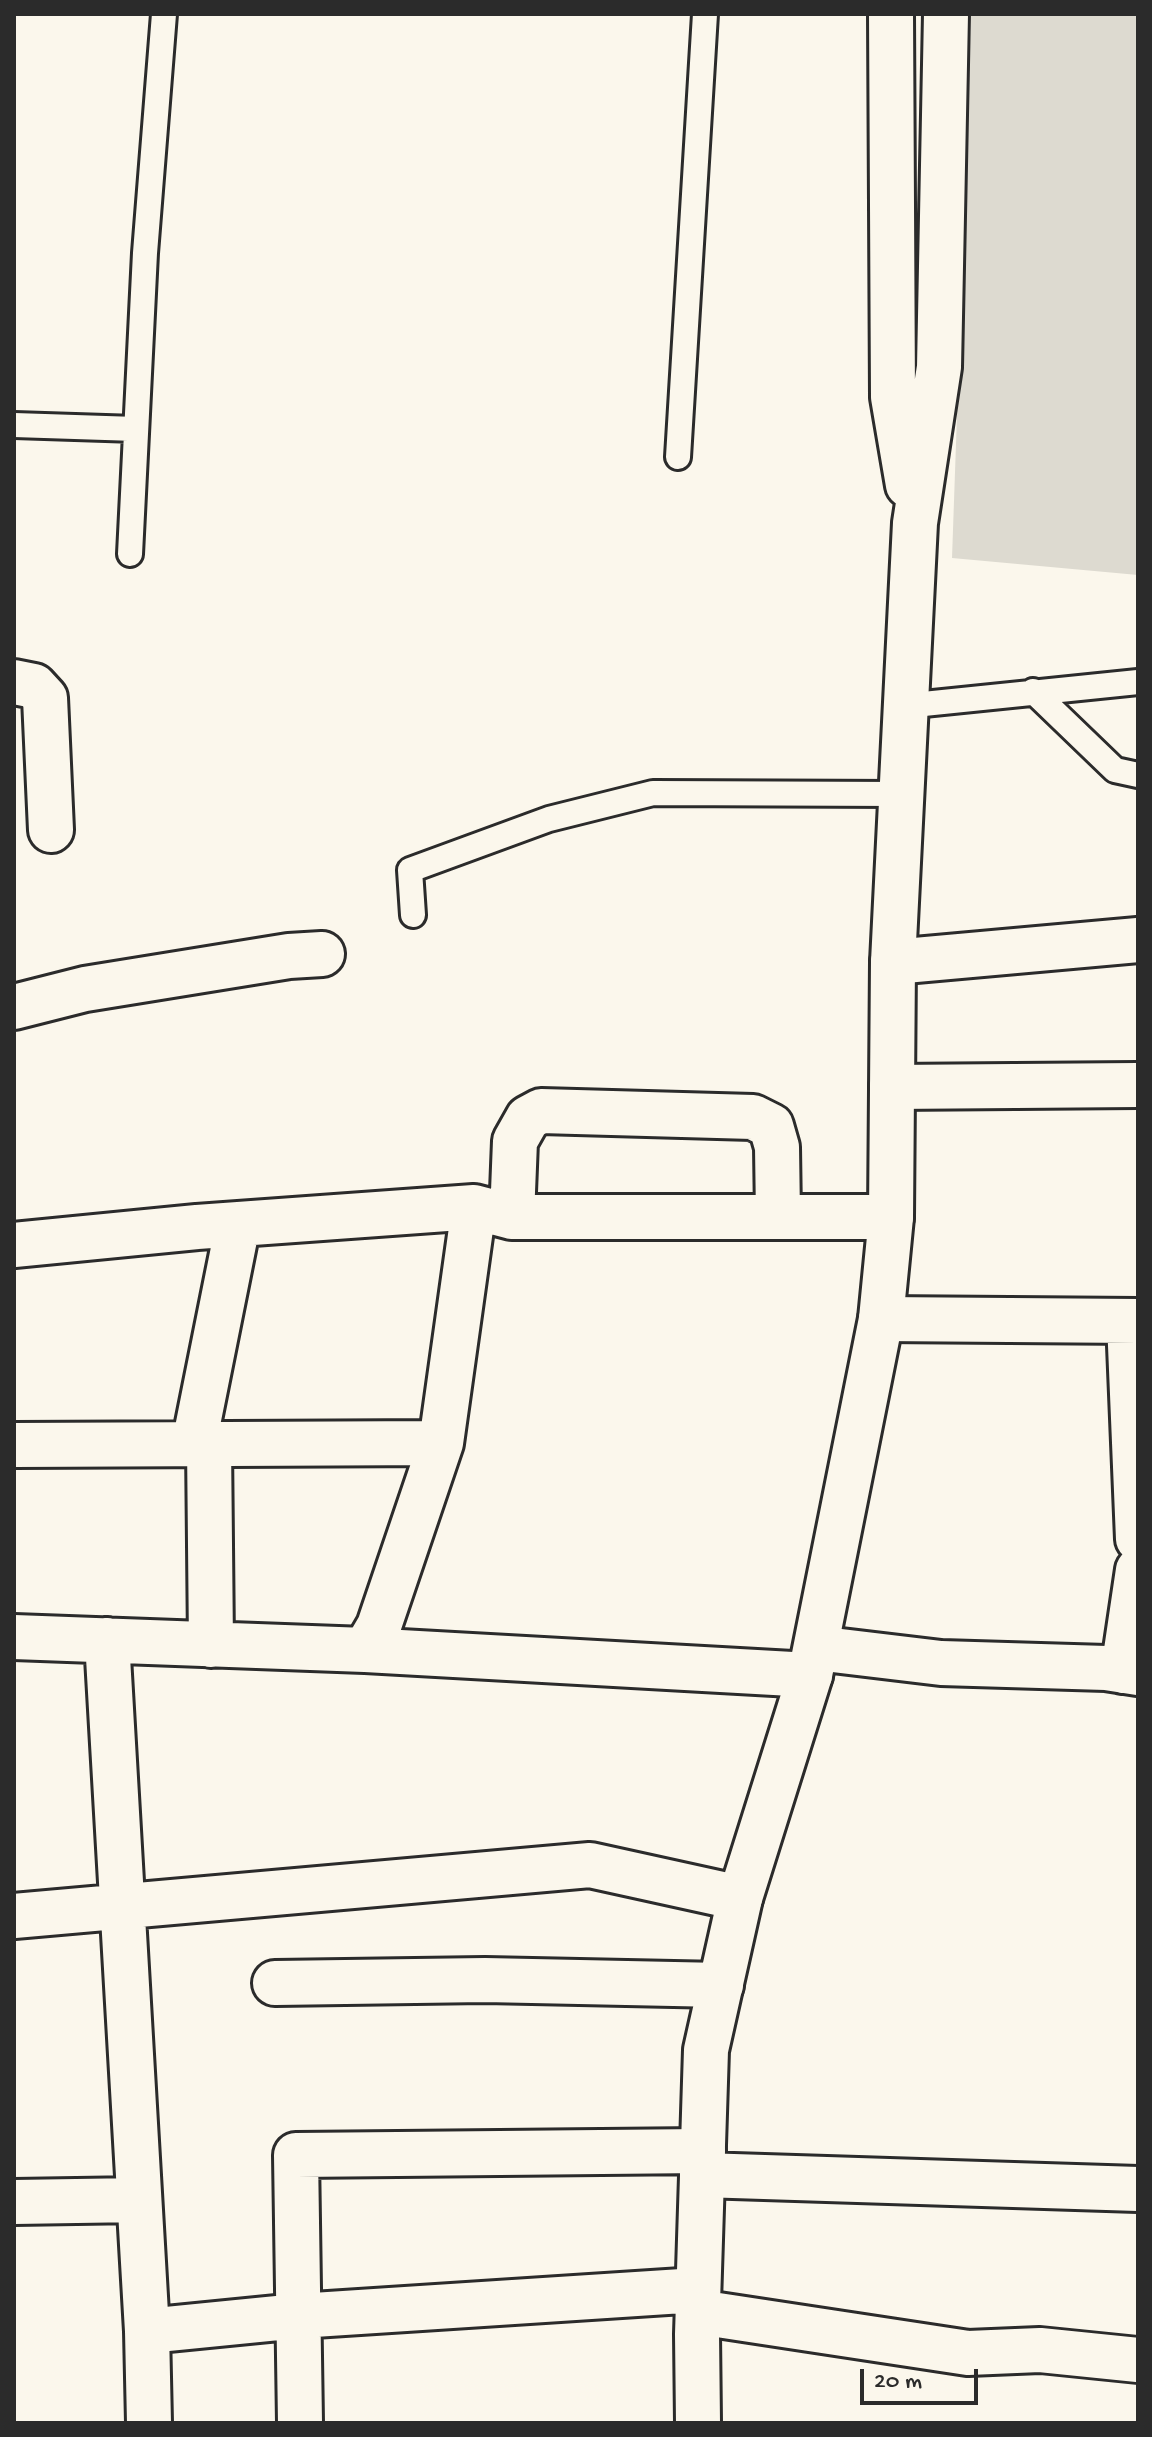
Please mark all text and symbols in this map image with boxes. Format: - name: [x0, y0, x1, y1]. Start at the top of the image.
- scale bar: [864, 2353, 982, 2403]
- text: 20 m: [874, 2368, 922, 2397]

